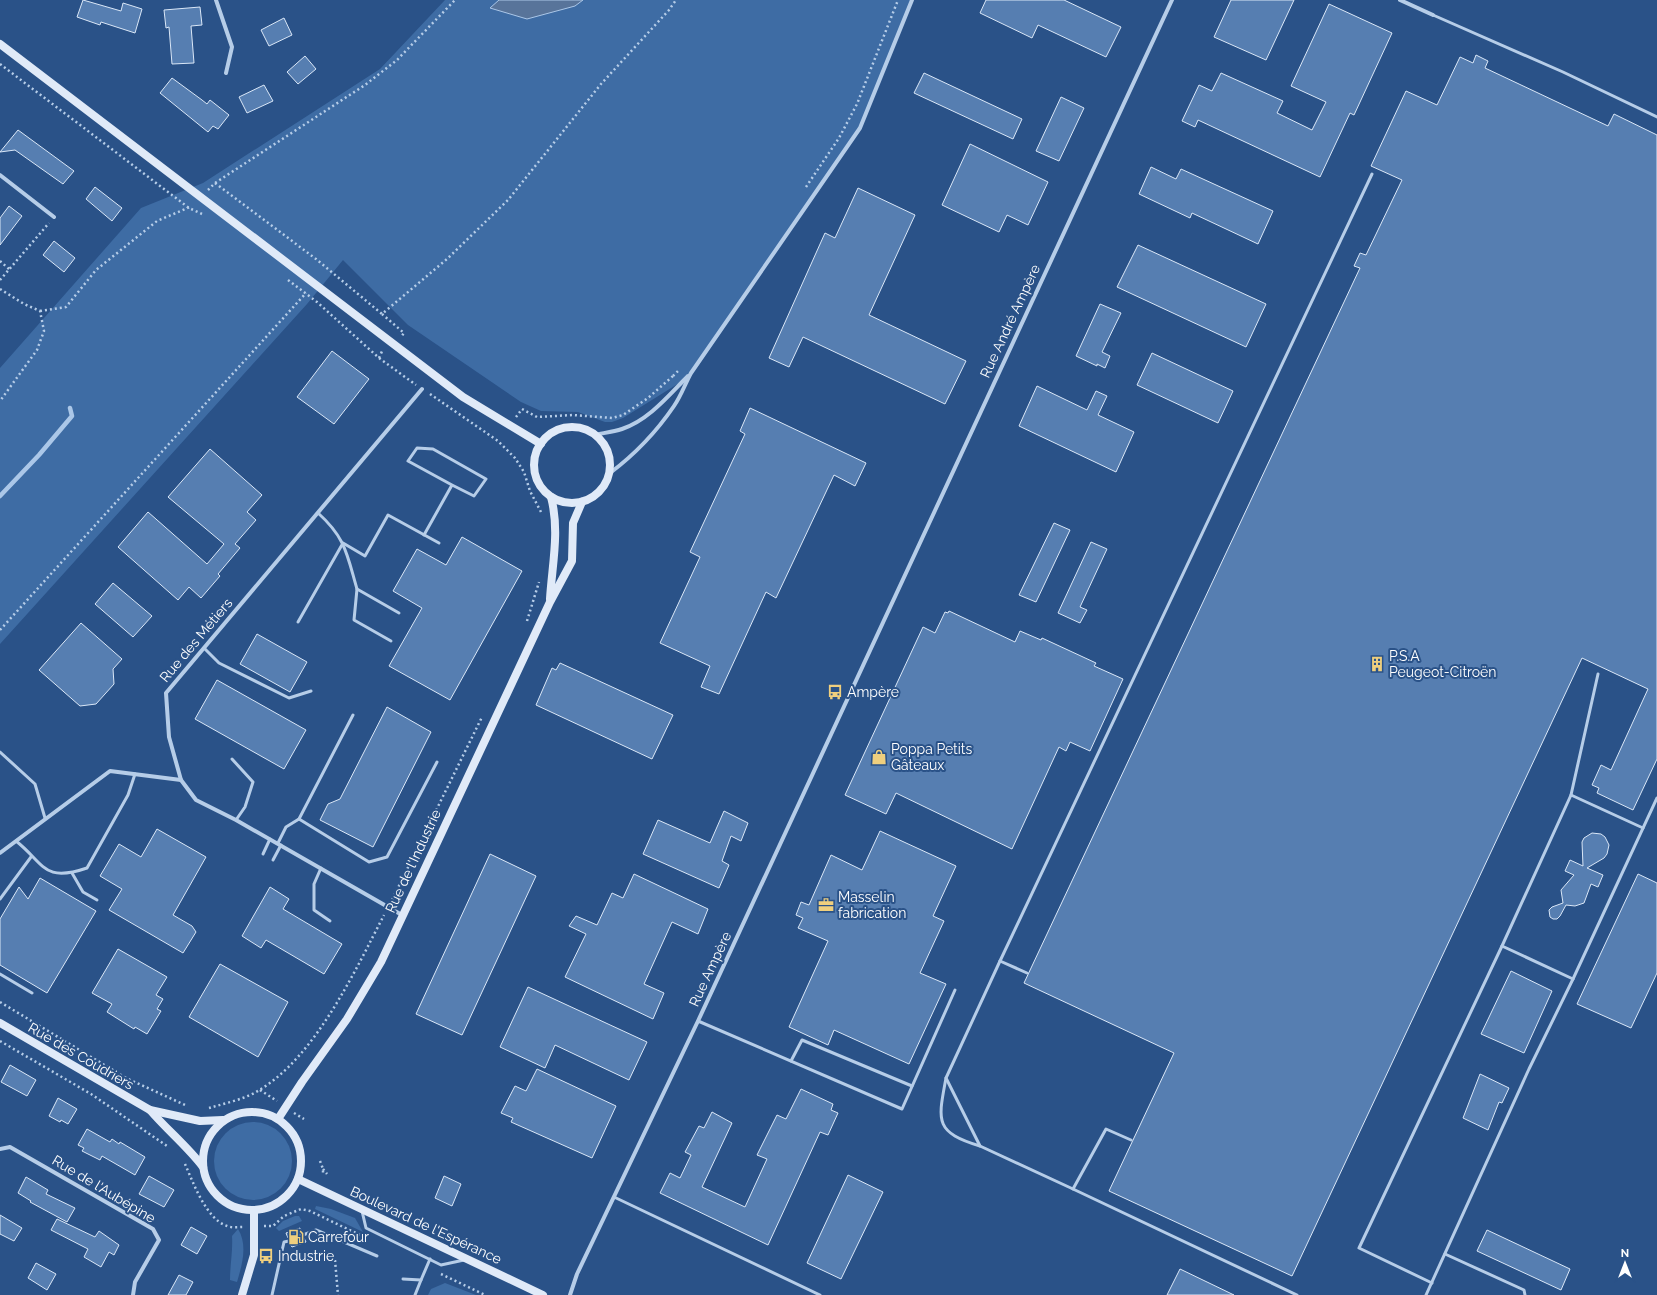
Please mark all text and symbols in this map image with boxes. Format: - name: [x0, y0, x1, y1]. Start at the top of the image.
- street label: Rue André Ampère: [977, 262, 1043, 380]
- street label: Rue des Métiers: [156, 595, 236, 685]
- place label: P.S.A Peugeot-Citroën: [1389, 648, 1497, 680]
- building icon: P.S.A Peugeot-Citroën: [1368, 655, 1386, 673]
- bus stop icon: Ampère: [826, 683, 844, 701]
- place label: Ampère: [847, 684, 899, 700]
- place label: Poppa Petits Gâteaux: [891, 741, 973, 773]
- shop icon: Poppa Petits Gâteaux: [870, 748, 888, 766]
- street label: Rue de l'Industrie: [382, 807, 444, 915]
- place label: Masselin fabrication: [838, 889, 906, 921]
- office icon: Masselin fabrication: [817, 896, 835, 914]
- street label: Rue Ampère: [686, 929, 734, 1009]
- street label: Rue des Coudriers: [25, 1019, 137, 1093]
- street label: Rue de l'Aubépine: [49, 1152, 159, 1226]
- street label: Boulevard de l'Espérance: [348, 1183, 504, 1267]
- fuel station icon: Carrefour: [287, 1228, 305, 1246]
- place label: Carrefour: [308, 1229, 369, 1245]
- north arrow: [1605, 1243, 1645, 1283]
- bus stop icon: Industrie: [257, 1247, 275, 1265]
- text: N: [1621, 1247, 1629, 1260]
- place label: Industrie: [278, 1248, 334, 1264]

